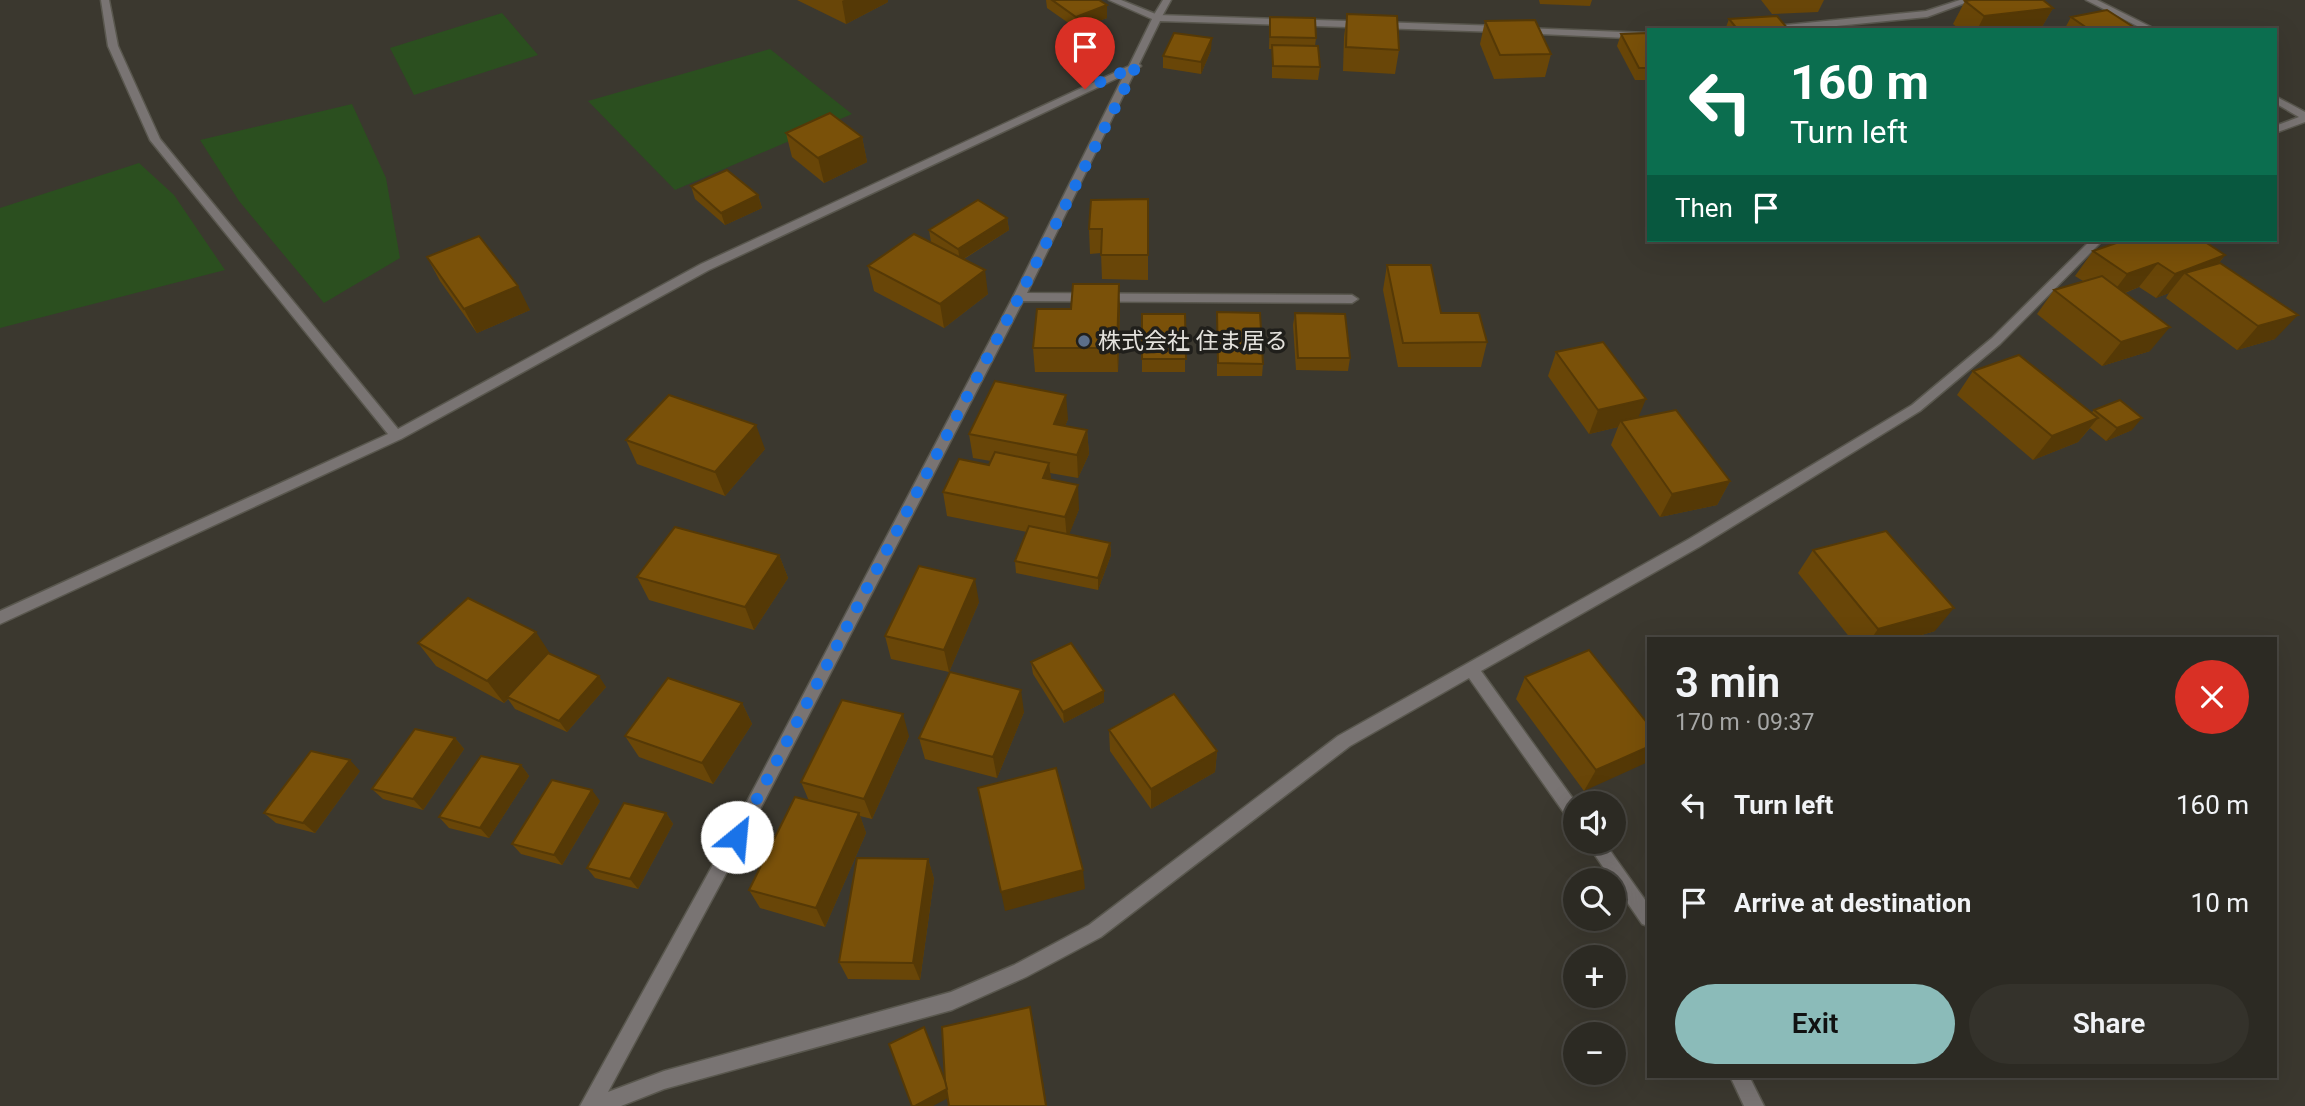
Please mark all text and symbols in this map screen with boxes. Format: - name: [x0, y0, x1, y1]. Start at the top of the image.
- pin: [1055, 17, 1115, 89]
- icon: arrive: [1066, 28, 1104, 66]
- text: 160 m: [1790, 54, 1929, 111]
- icon: left: [1675, 56, 1766, 147]
- text: Turn left: [1790, 113, 1908, 151]
- icon: arrive: [1747, 189, 1785, 227]
- text: Then: [1675, 193, 1733, 223]
- place label: 株式会社 住ま居る: [1098, 328, 1288, 355]
- marker: 株式会社 住ま居る: [1076, 333, 1092, 349]
- text: 3 min: [1675, 658, 1780, 707]
- button: close: [2175, 660, 2249, 734]
- text: 170 m · 09:37: [1675, 709, 1814, 736]
- icon: left: [1675, 786, 1713, 824]
- text: Turn left: [1734, 790, 1833, 820]
- text: 160 m: [2176, 790, 2249, 820]
- map controls: [1563, 791, 1626, 1085]
- button: sound: [1563, 791, 1626, 854]
- position arrow: [700, 800, 774, 874]
- button: search: [1563, 868, 1626, 931]
- icon: arrive: [1675, 884, 1713, 922]
- text: Arrive at destination: [1734, 888, 1971, 918]
- text: 10 m: [2191, 888, 2249, 918]
- button: +: [1563, 945, 1626, 1008]
- button: Exit: [1675, 984, 1955, 1064]
- button: Share: [1969, 984, 2249, 1064]
- button: −: [1563, 1022, 1626, 1085]

